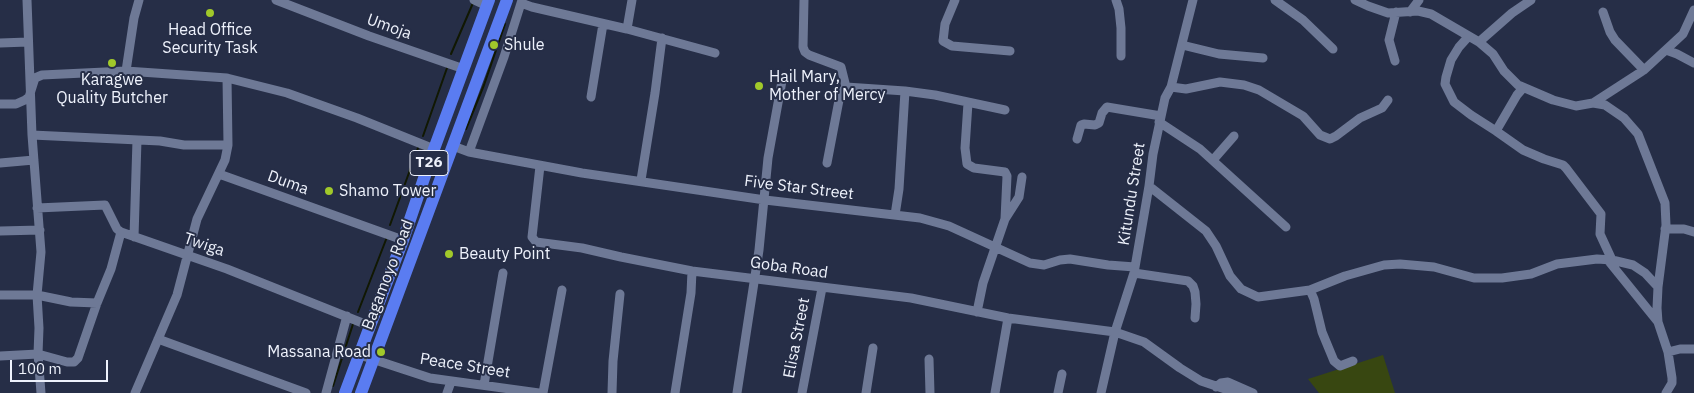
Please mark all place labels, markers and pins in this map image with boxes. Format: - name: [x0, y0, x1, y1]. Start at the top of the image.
- marker: Head Office Security Task: [204, 7, 216, 19]
- place label: Head Office Security Task: [162, 20, 258, 58]
- place label: Shule: [504, 35, 545, 55]
- marker: Shule: [488, 39, 500, 51]
- marker: Karagwe Quality Butcher: [106, 57, 118, 69]
- place label: Hail Mary, Mother of Mercy: [769, 67, 886, 105]
- place label: Karagwe Quality Butcher: [56, 70, 168, 108]
- marker: Hail Mary, Mother of Mercy: [753, 80, 765, 92]
- place label: Shamo Tower: [339, 181, 436, 201]
- marker: Shamo Tower: [323, 185, 335, 197]
- place label: Beauty Point: [459, 244, 550, 264]
- marker: Beauty Point: [443, 248, 455, 260]
- place label: Massana Road: [267, 342, 371, 362]
- marker: Massana Road: [375, 346, 387, 358]

